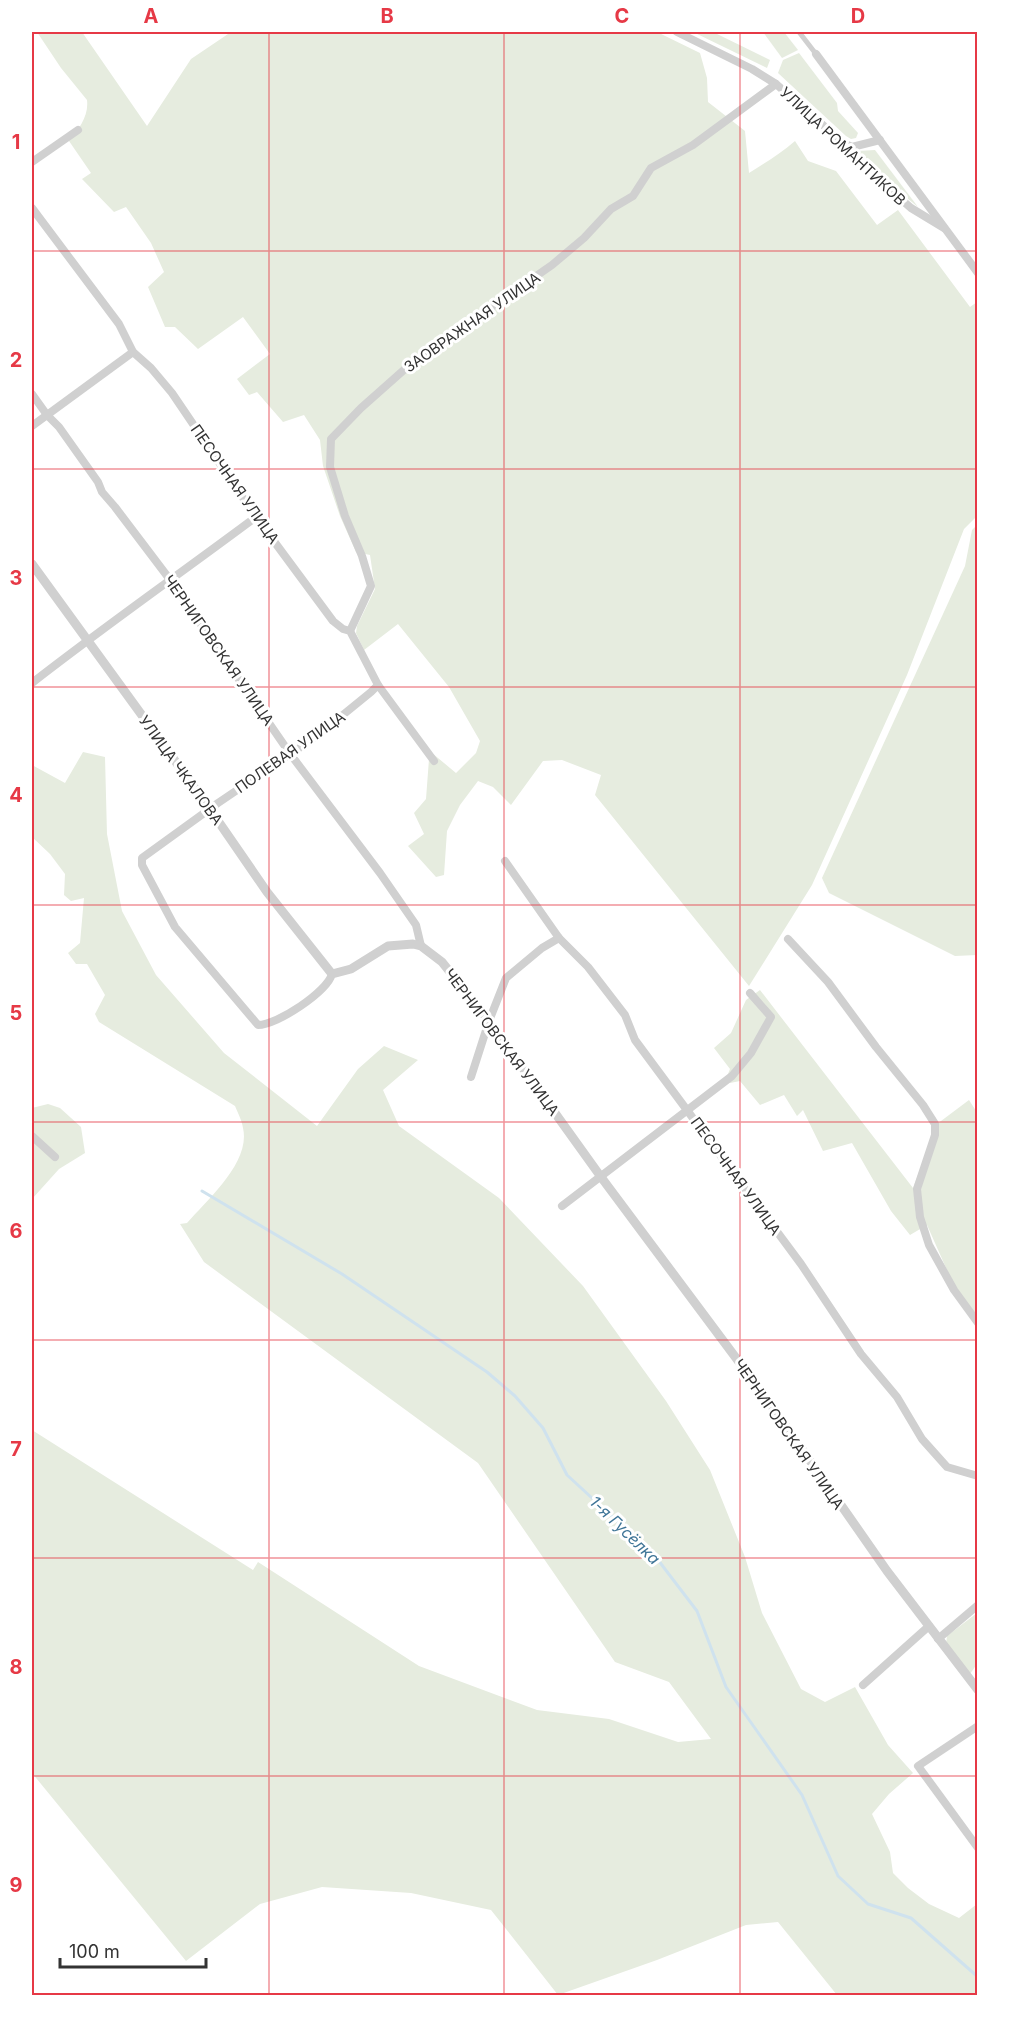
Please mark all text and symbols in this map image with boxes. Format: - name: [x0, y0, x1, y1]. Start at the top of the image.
- text: A: [144, 4, 159, 28]
- text: B: [380, 4, 394, 28]
- text: C: [615, 4, 629, 28]
- text: D: [851, 4, 865, 28]
- street label: УЛИЦА РОМАНТИКОВ: [776, 83, 910, 209]
- text: 1: [12, 130, 20, 154]
- street label: ЗАОВРАЖНАЯ УЛИЦА: [400, 268, 544, 376]
- text: 2: [10, 348, 22, 372]
- street label: ПЕСОЧНАЯ УЛИЦА: [187, 421, 283, 547]
- text: 3: [10, 566, 22, 590]
- street label: ЧЕРНИГОВСКАЯ УЛИЦА: [160, 571, 278, 729]
- street label: ПОЛЕВАЯ УЛИЦА: [231, 707, 349, 797]
- street label: УЛИЦА ЧКАЛОВА: [135, 711, 227, 829]
- text: 4: [9, 783, 23, 807]
- street label: ЧЕРНИГОВСКАЯ УЛИЦА: [440, 965, 564, 1119]
- text: 5: [10, 1001, 22, 1025]
- street label: ПЕСОЧНАЯ УЛИЦА: [687, 1113, 785, 1239]
- text: 6: [10, 1219, 23, 1243]
- street label: ЧЕРНИГОВСКАЯ УЛИЦА: [730, 1355, 848, 1513]
- text: 7: [10, 1437, 22, 1461]
- water label: 1-я Гусёлка: [586, 1491, 665, 1569]
- text: 8: [9, 1655, 23, 1679]
- text: 9: [10, 1873, 23, 1897]
- scale bar: [60, 1931, 206, 1969]
- text: 100 m: [69, 1941, 120, 1962]

